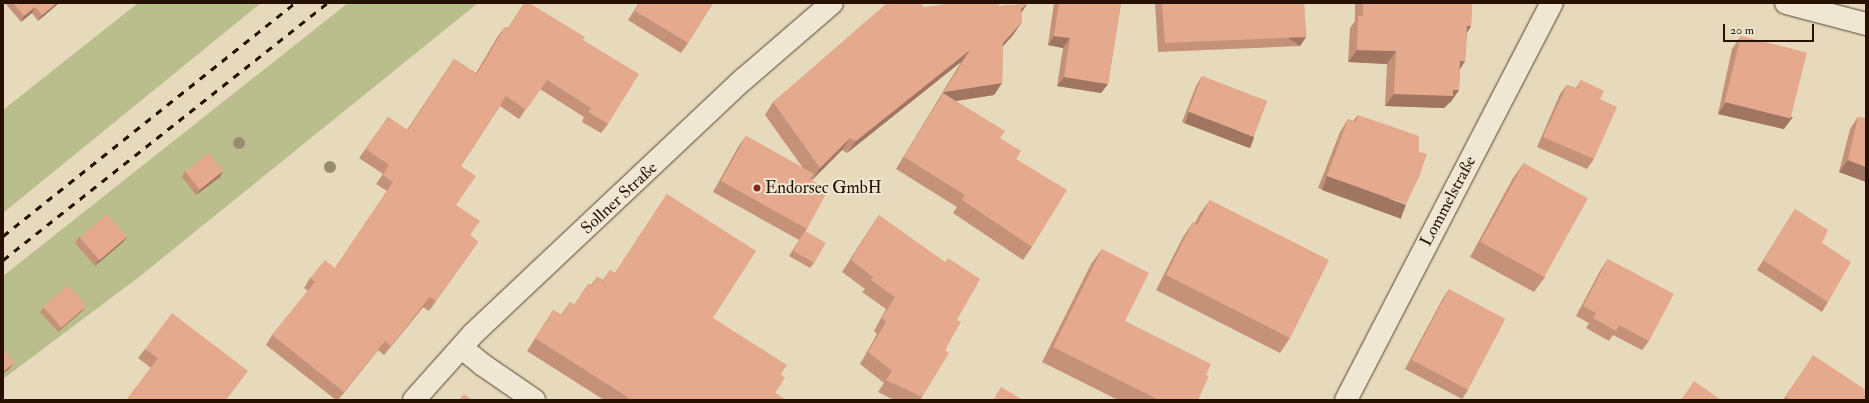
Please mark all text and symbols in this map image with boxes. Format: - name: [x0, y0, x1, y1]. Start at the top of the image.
- scale bar: [1725, 16, 1816, 42]
- text: 20 m: [1730, 23, 1754, 38]
- street label: Lommelstraße: [1416, 152, 1480, 250]
- street label: Sollner Straße: [577, 158, 661, 238]
- place label: Endorsec GmbH: [765, 178, 882, 198]
- marker: Endorsec GmbH: [752, 183, 762, 193]

